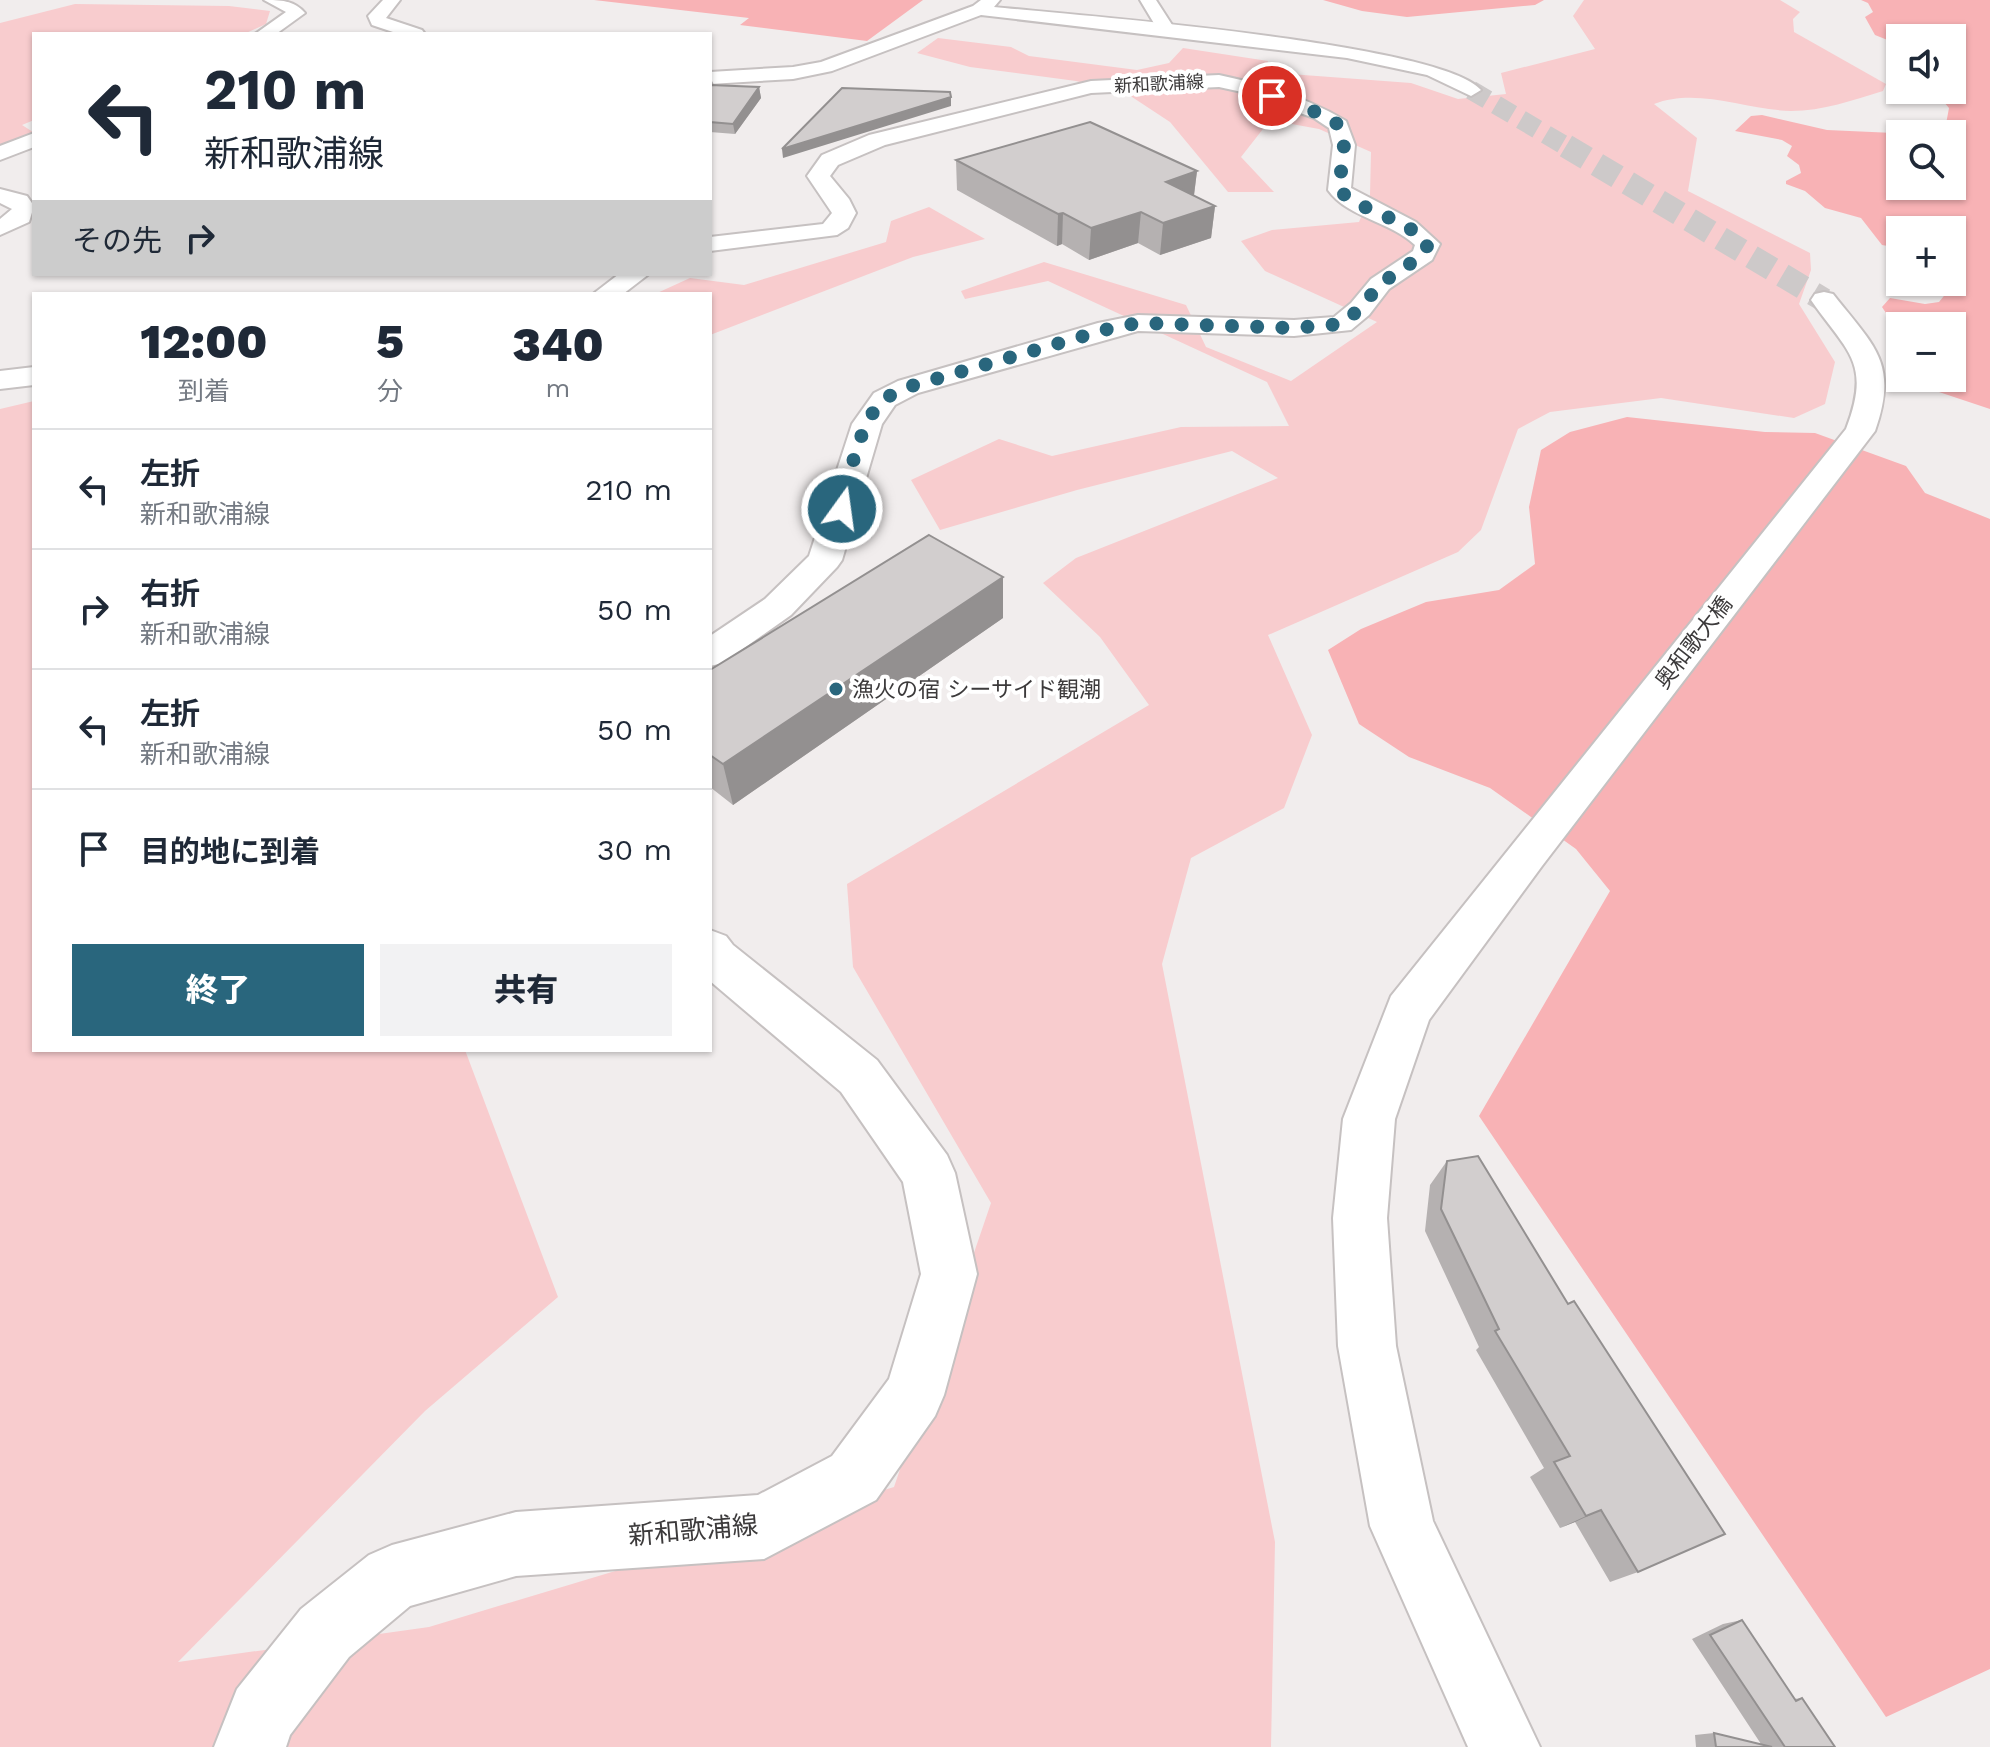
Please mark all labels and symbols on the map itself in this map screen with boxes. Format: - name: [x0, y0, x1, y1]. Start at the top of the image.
- pin: [1238, 62, 1306, 130]
- street label: 新和歌浦線: [1113, 71, 1204, 96]
- position arrow: [800, 467, 884, 551]
- street label: 奥和歌大橋: [1650, 591, 1737, 693]
- place label: 漁火の宿 シーサイド観潮: [852, 677, 1101, 702]
- marker: 漁火の宿 シーサイド観潮: [827, 680, 845, 698]
- street label: 新和歌浦線: [627, 1509, 759, 1551]

